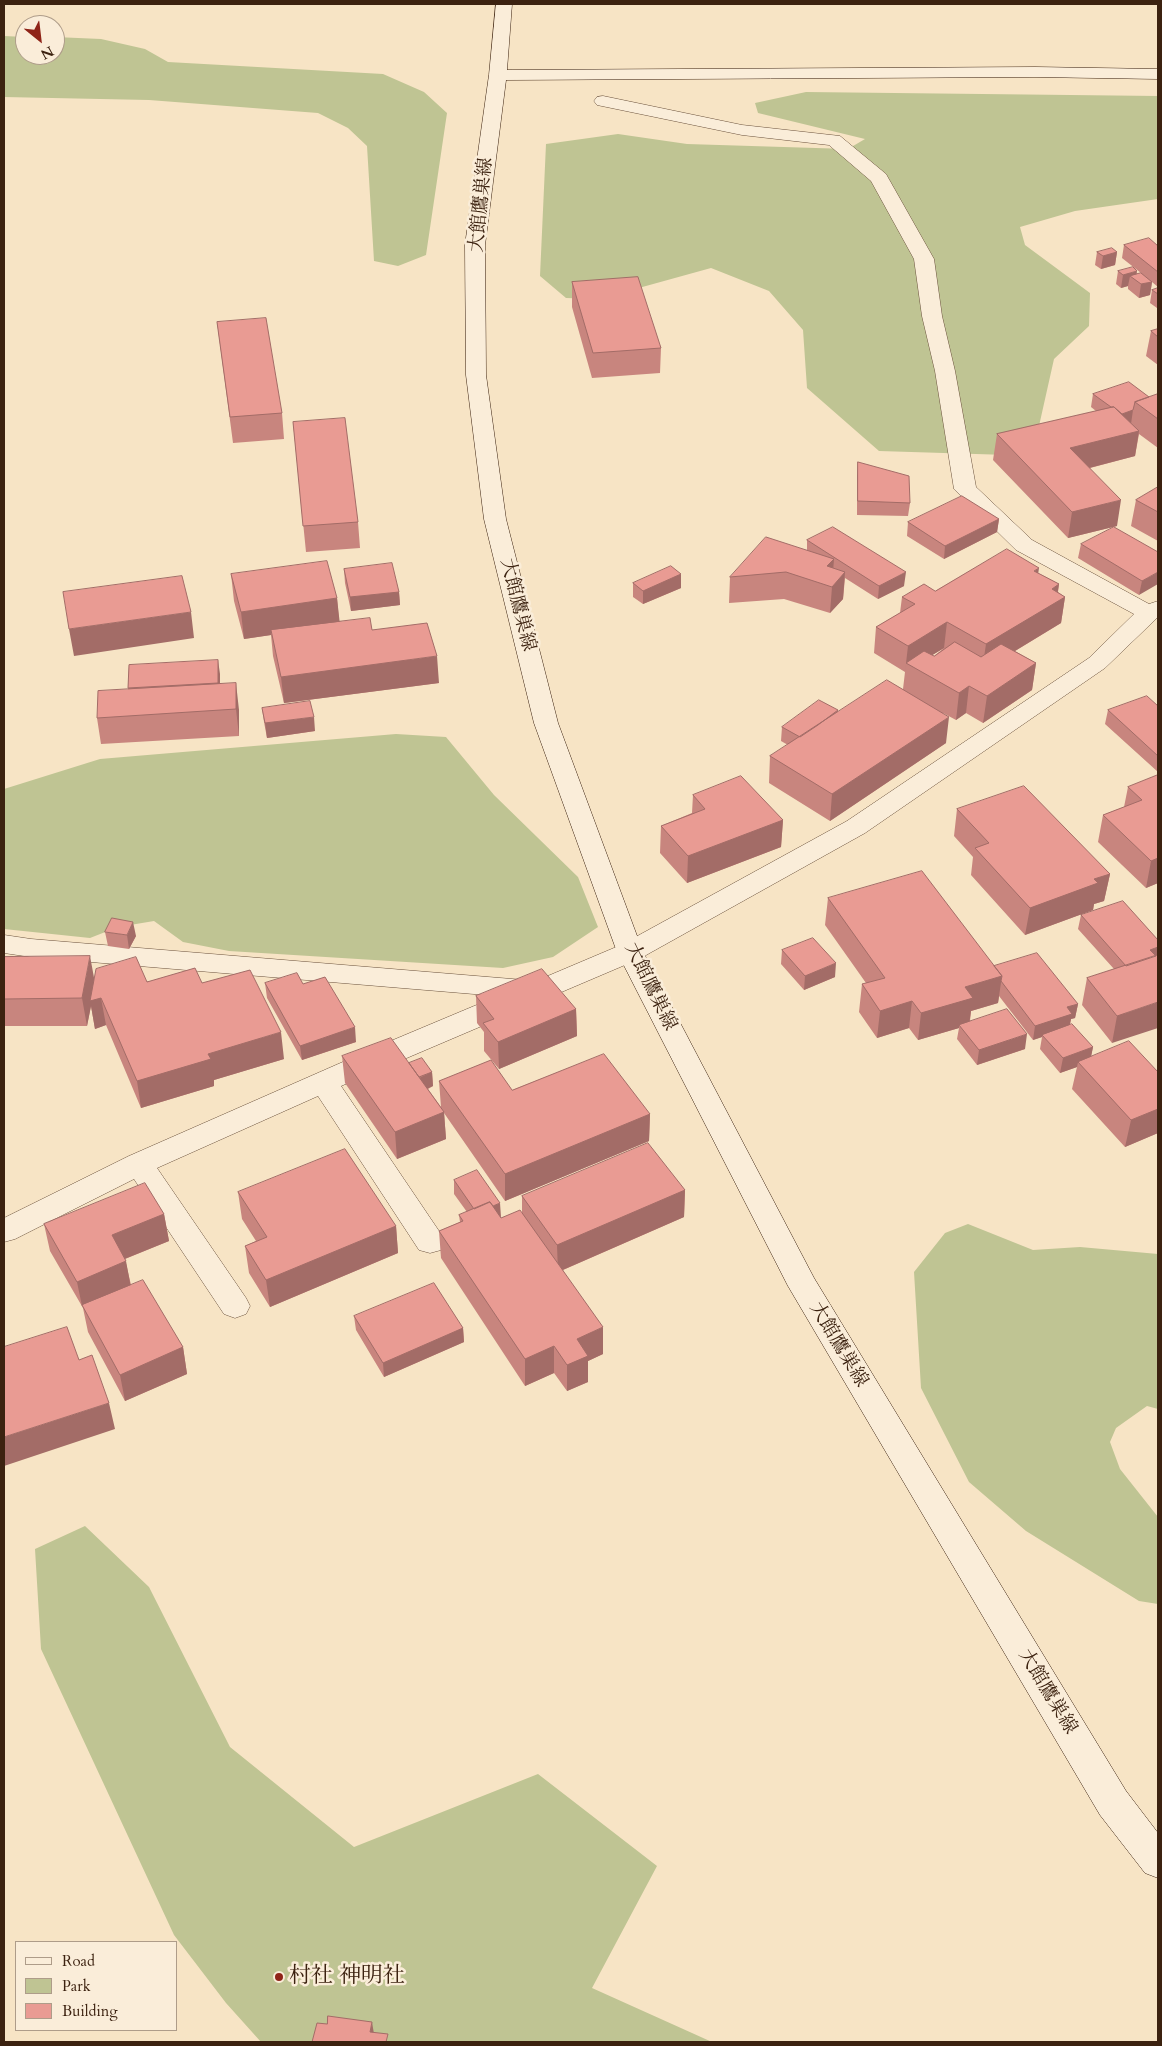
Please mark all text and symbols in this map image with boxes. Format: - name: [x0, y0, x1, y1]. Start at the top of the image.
- north arrow: [15, 15, 65, 65]
- text: N: [37, 41, 57, 64]
- street label: 大館鷹巣線: [466, 157, 498, 253]
- street label: 大館鷹巣線: [494, 556, 540, 654]
- street label: 大館鷹巣線: [619, 939, 681, 1035]
- street label: 大館鷹巣線: [804, 1298, 872, 1392]
- street label: 大館鷹巣線: [1013, 1645, 1081, 1739]
- legend: [15, 1941, 178, 2031]
- text: Road: [62, 1951, 95, 1971]
- place label: 村社 神明社: [289, 1964, 405, 1990]
- marker: 村社 神明社: [273, 1971, 285, 1983]
- text: Park: [62, 1976, 91, 1996]
- text: Building: [62, 2001, 118, 2021]

